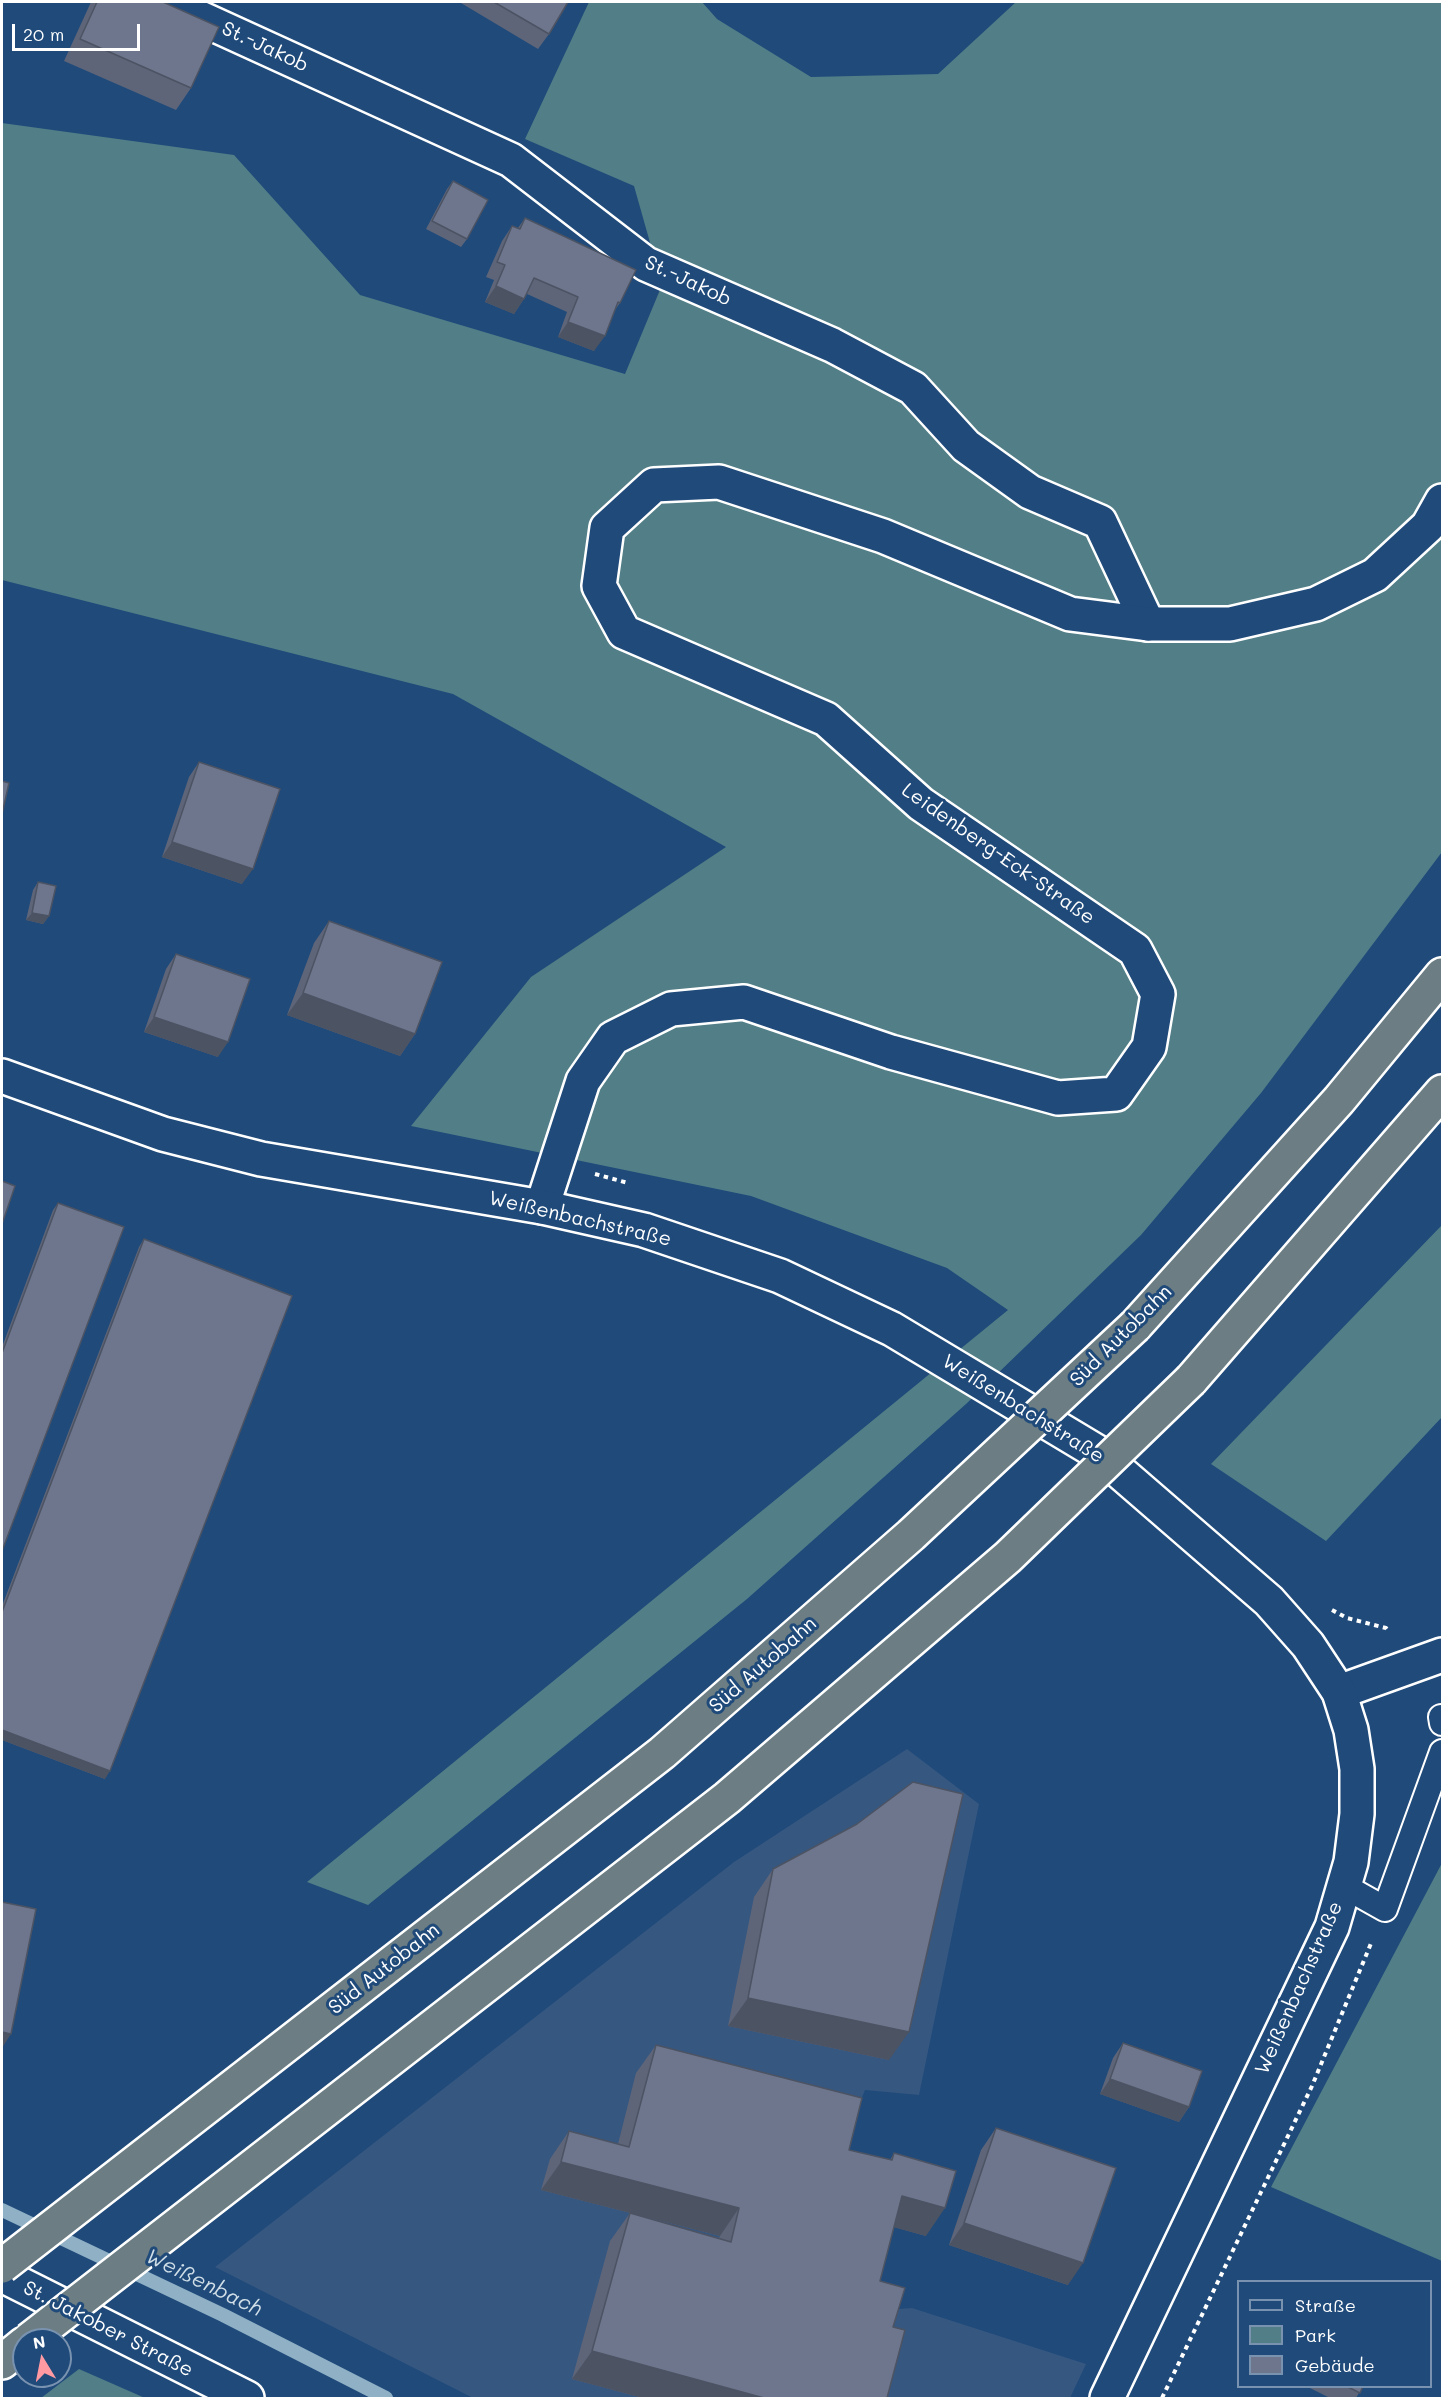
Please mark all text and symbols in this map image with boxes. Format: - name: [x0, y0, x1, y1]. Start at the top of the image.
- scale bar: [15, 12, 142, 50]
- street label: St.-Jakob: [218, 16, 312, 78]
- text: 20 m: [23, 22, 64, 46]
- street label: St.-Jakob: [641, 250, 735, 312]
- street label: Leidenberg-Eck-Straße: [897, 778, 1099, 930]
- street label: Weißenbachstraße: [486, 1186, 674, 1252]
- street label: Süd Autobahn: [1065, 1280, 1177, 1392]
- street label: Weißenbachstraße: [938, 1349, 1108, 1469]
- street label: Süd Autobahn: [704, 1612, 822, 1718]
- street label: Weißenbachstraße: [1250, 1898, 1348, 2078]
- street label: Süd Autobahn: [324, 1918, 444, 2020]
- water label: Weißenbach: [142, 2244, 266, 2322]
- street label: St. Jakober Straße: [19, 2276, 197, 2382]
- legend: [1237, 2280, 1432, 2388]
- text: Straße: [1295, 2293, 1356, 2317]
- text: Park: [1295, 2323, 1336, 2347]
- north arrow: [12, 2328, 72, 2388]
- text: N: [31, 2330, 47, 2353]
- text: Gebäude: [1295, 2353, 1375, 2377]

